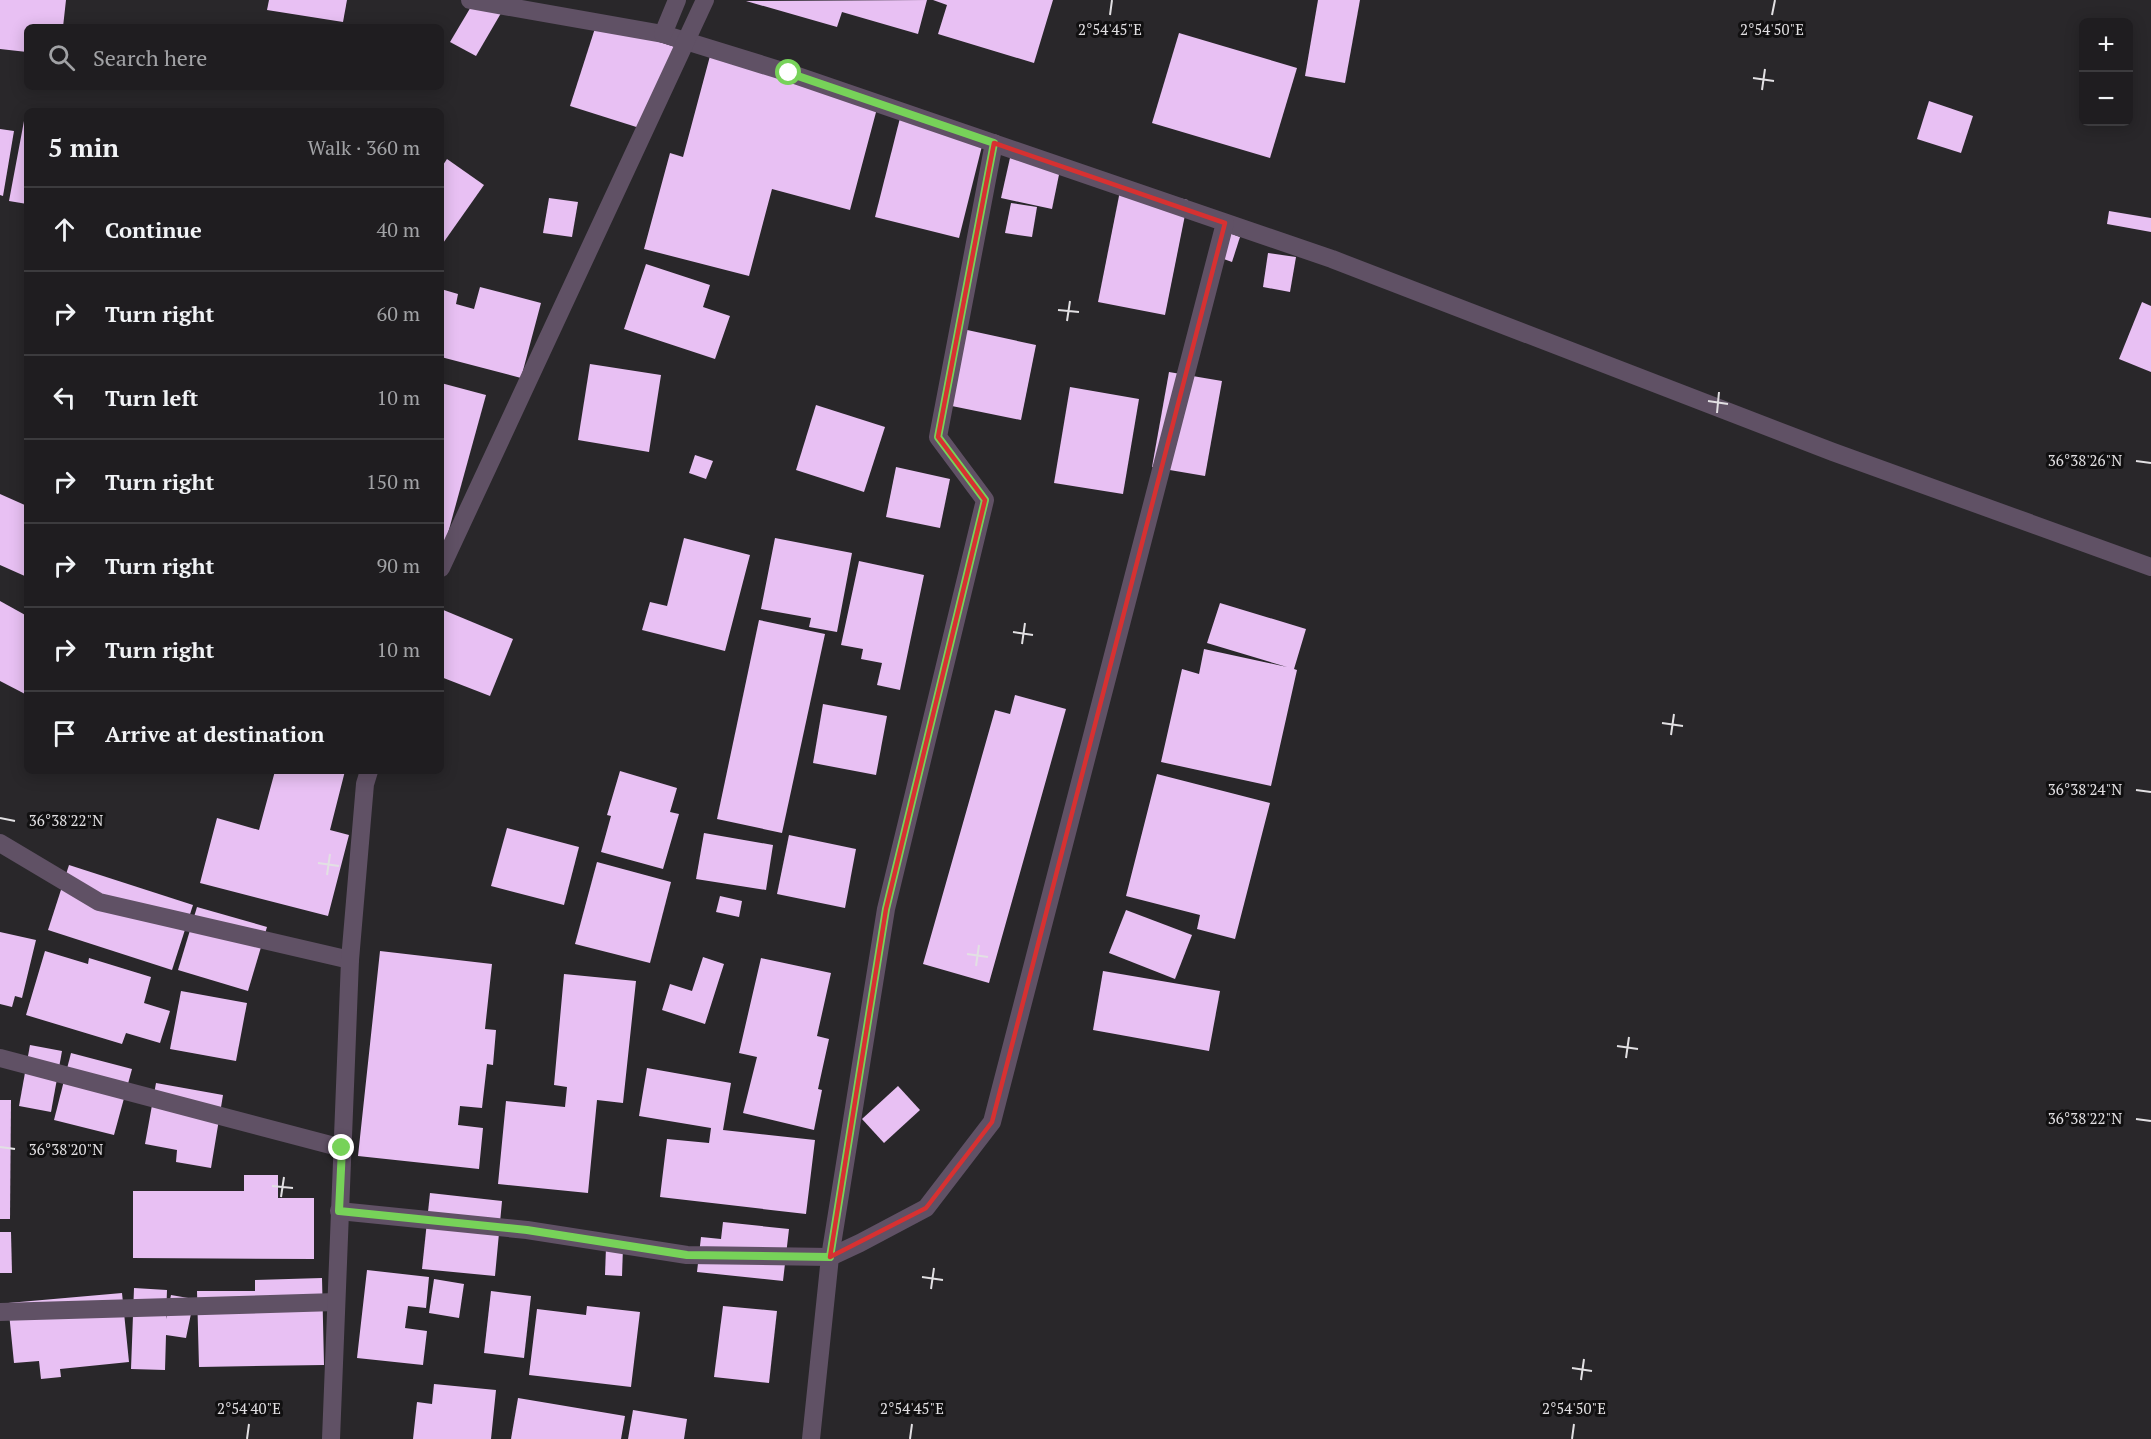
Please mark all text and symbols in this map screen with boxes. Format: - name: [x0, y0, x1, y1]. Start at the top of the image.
- map controls: [2079, 18, 2133, 126]
- button: +: [2079, 18, 2133, 72]
- text: 2°54'45"E: [1078, 19, 1142, 39]
- text: 2°54'50"E: [1740, 19, 1804, 39]
- search box: [24, 24, 444, 90]
- icon: search: [45, 41, 78, 74]
- text: Search here: [93, 43, 207, 72]
- route start: [775, 59, 801, 85]
- button: −: [2079, 72, 2133, 126]
- text: 5 min: [48, 130, 119, 164]
- text: Walk · 360 m: [308, 134, 420, 161]
- icon: ahead: [48, 213, 81, 246]
- text: Continue: [105, 215, 202, 244]
- text: 40 m: [377, 216, 420, 243]
- icon: right: [48, 297, 81, 330]
- text: Turn right: [105, 299, 214, 328]
- text: 60 m: [377, 300, 420, 327]
- icon: left: [48, 381, 81, 414]
- text: Turn left: [105, 383, 198, 412]
- text: 10 m: [377, 384, 420, 411]
- text: 36°38'26"N: [2048, 450, 2122, 470]
- icon: right: [48, 465, 81, 498]
- text: Turn right: [105, 467, 214, 496]
- text: 150 m: [366, 468, 420, 495]
- icon: right: [48, 549, 81, 582]
- text: Turn right: [105, 551, 214, 580]
- text: 90 m: [377, 552, 420, 579]
- icon: right: [48, 633, 81, 666]
- text: Turn right: [105, 635, 214, 664]
- text: 10 m: [377, 636, 420, 663]
- icon: arrive: [48, 717, 81, 750]
- text: Arrive at destination: [105, 719, 324, 748]
- text: 36°38'24"N: [2048, 779, 2122, 799]
- text: 36°38'22"N: [29, 810, 103, 830]
- text: 36°38'22"N: [2048, 1108, 2122, 1128]
- route end: [328, 1134, 354, 1160]
- text: 36°38'20"N: [29, 1139, 103, 1159]
- text: 2°54'40"E: [217, 1398, 281, 1418]
- text: 2°54'45"E: [880, 1398, 944, 1418]
- text: 2°54'50"E: [1542, 1398, 1606, 1418]

